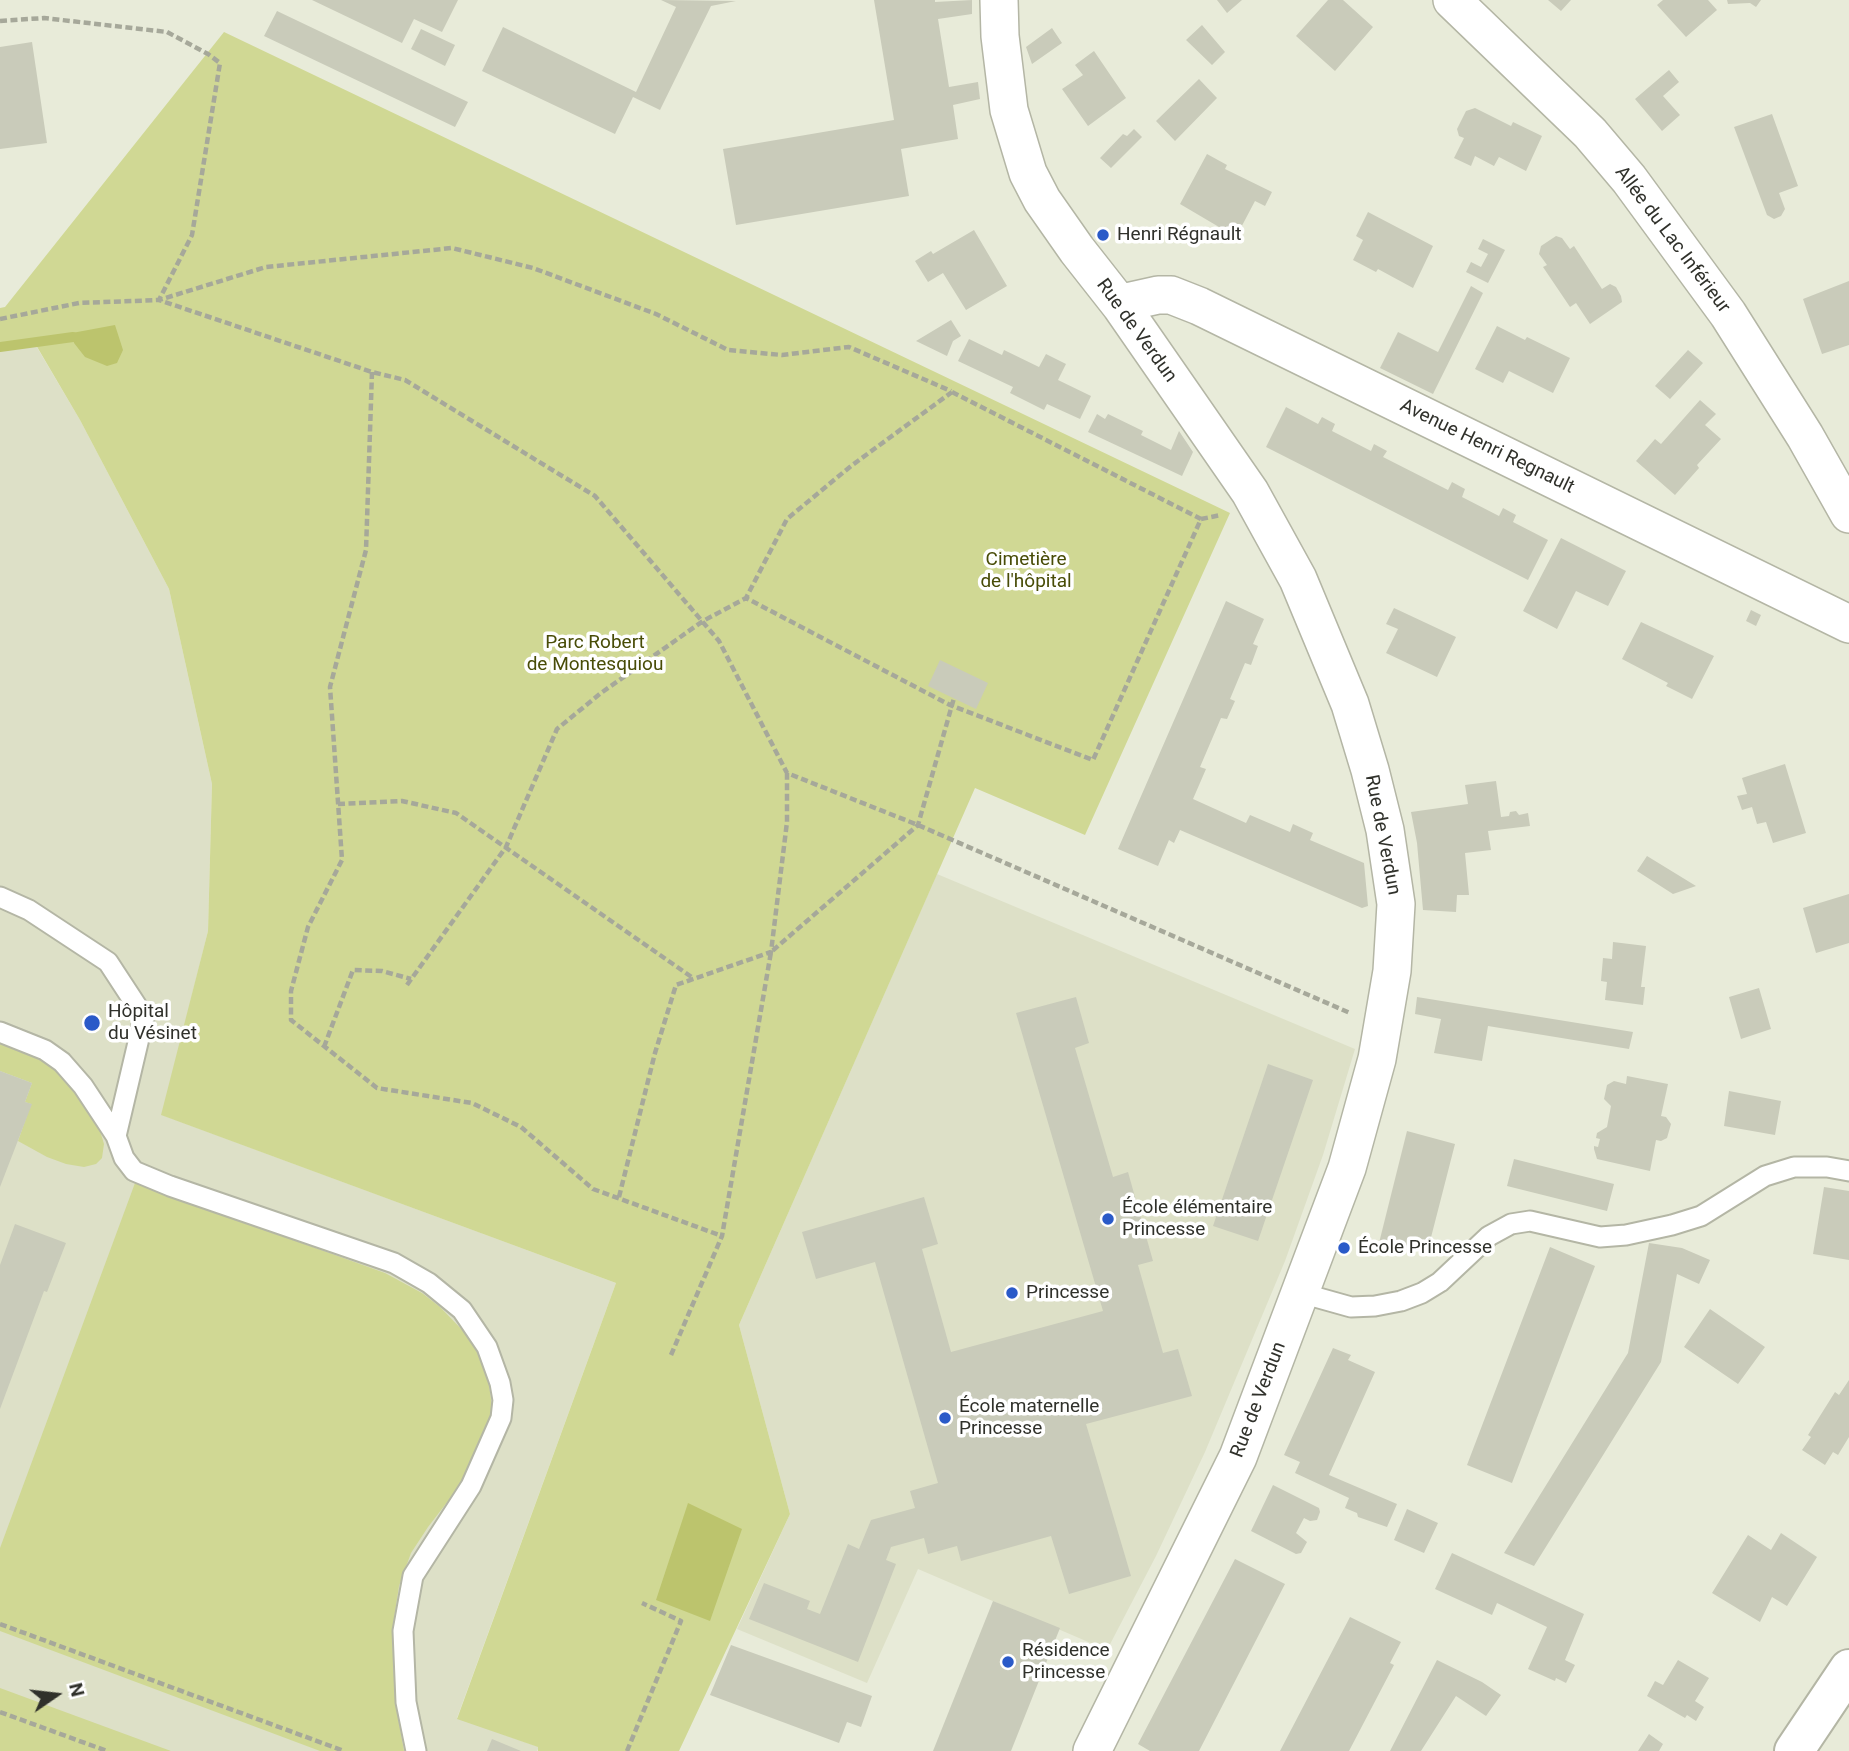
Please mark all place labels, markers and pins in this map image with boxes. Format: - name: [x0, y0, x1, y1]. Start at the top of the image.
- place label: Henri Régnault: [1117, 224, 1241, 246]
- marker: Henri Régnault: [1095, 227, 1111, 243]
- place label: Hôpital du Vésinet: [108, 1001, 197, 1045]
- marker: Hôpital du Vésinet: [82, 1013, 102, 1033]
- place label: École élémentaire Princesse: [1122, 1197, 1272, 1241]
- marker: École élémentaire Princesse: [1100, 1211, 1116, 1227]
- place label: École Princesse: [1358, 1237, 1492, 1259]
- marker: École Princesse: [1336, 1240, 1352, 1256]
- place label: Princesse: [1026, 1282, 1109, 1304]
- marker: Princesse: [1004, 1285, 1020, 1301]
- place label: École maternelle Princesse: [959, 1396, 1099, 1440]
- marker: École maternelle Princesse: [937, 1410, 953, 1426]
- place label: Résidence Princesse: [1022, 1640, 1110, 1684]
- marker: Résidence Princesse: [1000, 1654, 1016, 1670]

